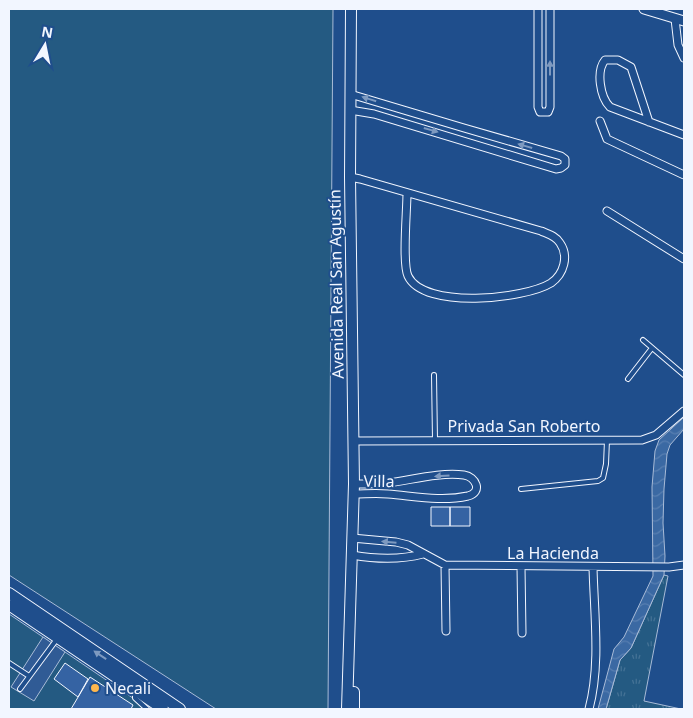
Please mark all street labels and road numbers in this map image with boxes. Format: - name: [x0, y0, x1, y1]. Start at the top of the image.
- street label: Avenida Real San Agustín: [323, 189, 349, 379]
- street label: Privada San Roberto: [448, 415, 600, 437]
- street label: Villa: [363, 470, 395, 492]
- street label: La Hacienda: [507, 542, 599, 564]

